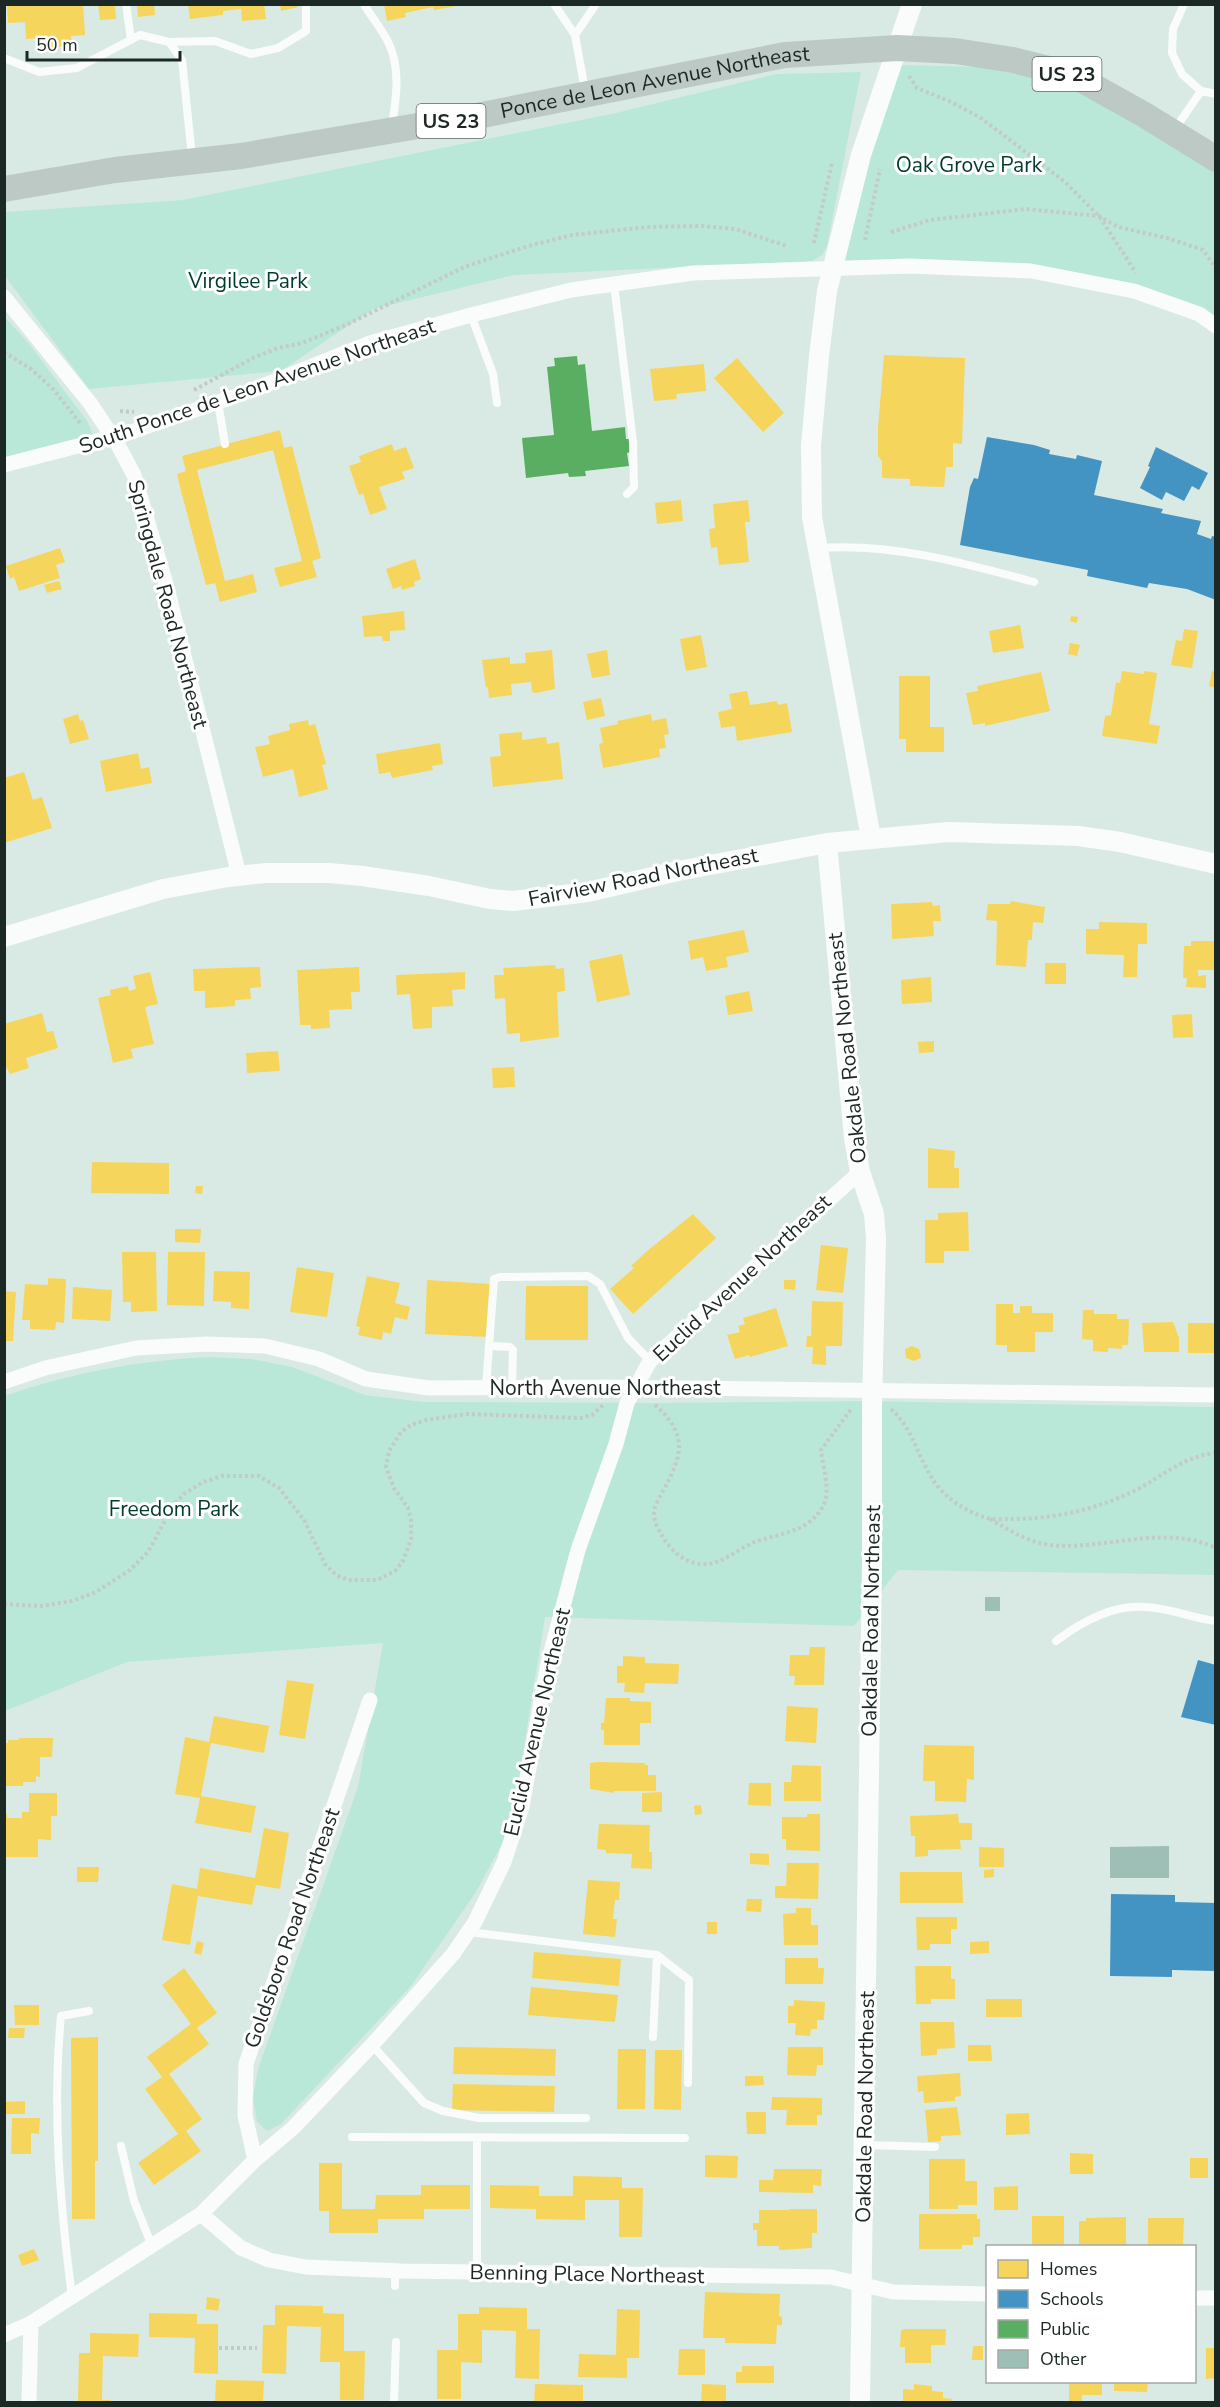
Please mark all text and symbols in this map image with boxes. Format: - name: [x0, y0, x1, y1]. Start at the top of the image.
- scale bar: [27, 24, 180, 62]
- text: 50 m: [36, 33, 78, 57]
- street label: Ponce de Leon Avenue Northeast: [498, 39, 811, 125]
- road number: US 23: [1032, 57, 1102, 91]
- road number: US 23: [416, 104, 486, 138]
- park label: Oak Grove Park: [896, 151, 1043, 179]
- park label: Virgilee Park: [187, 267, 308, 295]
- street label: South Ponce de Leon Avenue Northeast: [75, 312, 439, 460]
- street label: Springdale Road Northeast: [121, 477, 215, 732]
- street label: Fairview Road Northeast: [526, 841, 761, 913]
- street label: Oakdale Road Northeast: [821, 931, 873, 1165]
- street label: Euclid Avenue Northeast: [647, 1188, 837, 1368]
- street label: North Avenue Northeast: [489, 1374, 721, 1402]
- park label: Freedom Park: [109, 1495, 240, 1523]
- street label: Oakdale Road Northeast: [855, 1504, 887, 1737]
- street label: Euclid Avenue Northeast: [497, 1604, 577, 1839]
- street label: Goldsboro Road Northeast: [238, 1804, 347, 2052]
- street label: Oakdale Road Northeast: [849, 1990, 881, 2223]
- legend: [986, 2245, 1196, 2383]
- text: Homes: [1040, 2257, 1097, 2281]
- street label: Benning Place Northeast: [469, 2258, 705, 2290]
- text: Schools: [1040, 2287, 1104, 2311]
- text: Public: [1040, 2317, 1090, 2341]
- text: Other: [1040, 2347, 1087, 2371]

